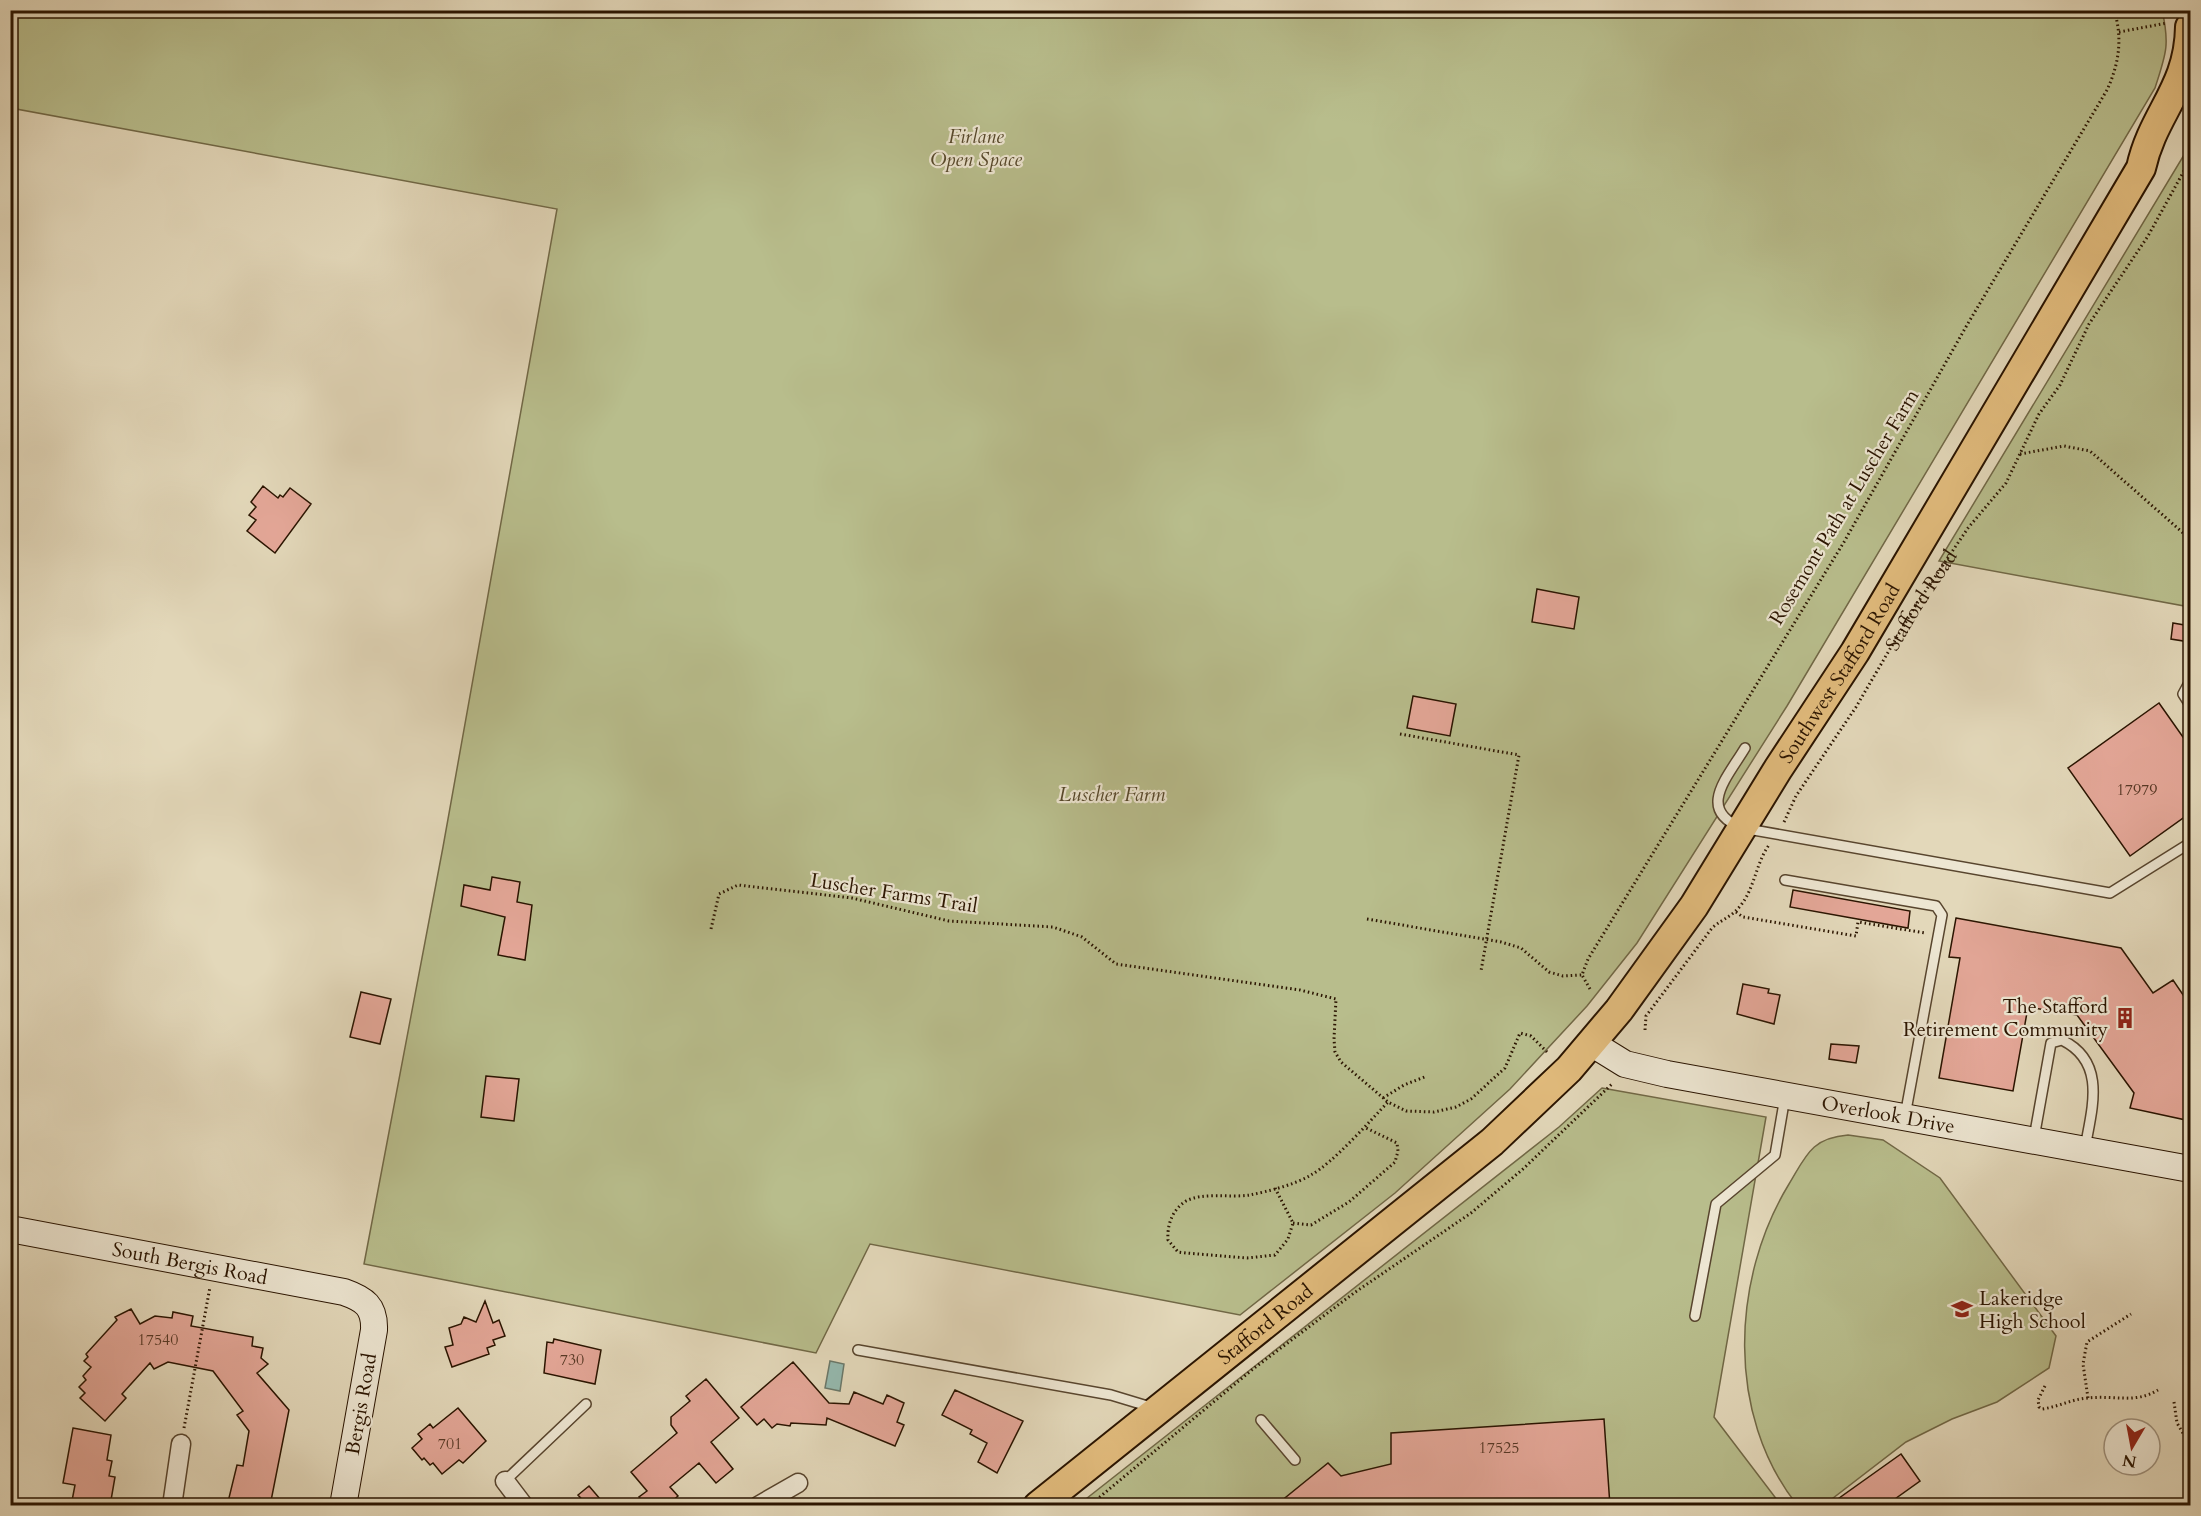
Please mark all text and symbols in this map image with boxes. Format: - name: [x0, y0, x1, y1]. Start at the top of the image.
- park label: Firlane Open Space: [930, 123, 1022, 173]
- street label: Rosemont Path at Luscher Farm: [1763, 384, 1925, 630]
- street label: Stafford Road: [1878, 544, 1963, 656]
- street label: Southwest Stafford Road: [1772, 578, 1906, 768]
- house number: 17979: [2117, 779, 2157, 801]
- park label: Luscher Farm: [1058, 781, 1166, 808]
- street label: Luscher Farms Trail: [808, 866, 980, 920]
- place label: The Stafford Retirement Community: [1903, 993, 2108, 1043]
- building icon: The Stafford Retirement Community: [2113, 1006, 2137, 1030]
- street label: Overlook Drive: [1819, 1089, 1957, 1140]
- street label: South Bergis Road: [110, 1235, 270, 1291]
- street label: Stafford Road: [1212, 1277, 1319, 1371]
- place label: Lakeridge High School: [1979, 1285, 2086, 1335]
- school or university icon: Lakeridge High School: [1950, 1297, 1974, 1321]
- house number: 17540: [138, 1329, 178, 1351]
- house number: 730: [560, 1349, 584, 1371]
- street label: Bergis Road: [339, 1351, 383, 1457]
- north arrow: [2102, 1417, 2162, 1477]
- house number: 701: [438, 1433, 462, 1455]
- house number: 17525: [1479, 1437, 1519, 1459]
- text: N: [2121, 1449, 2138, 1473]

